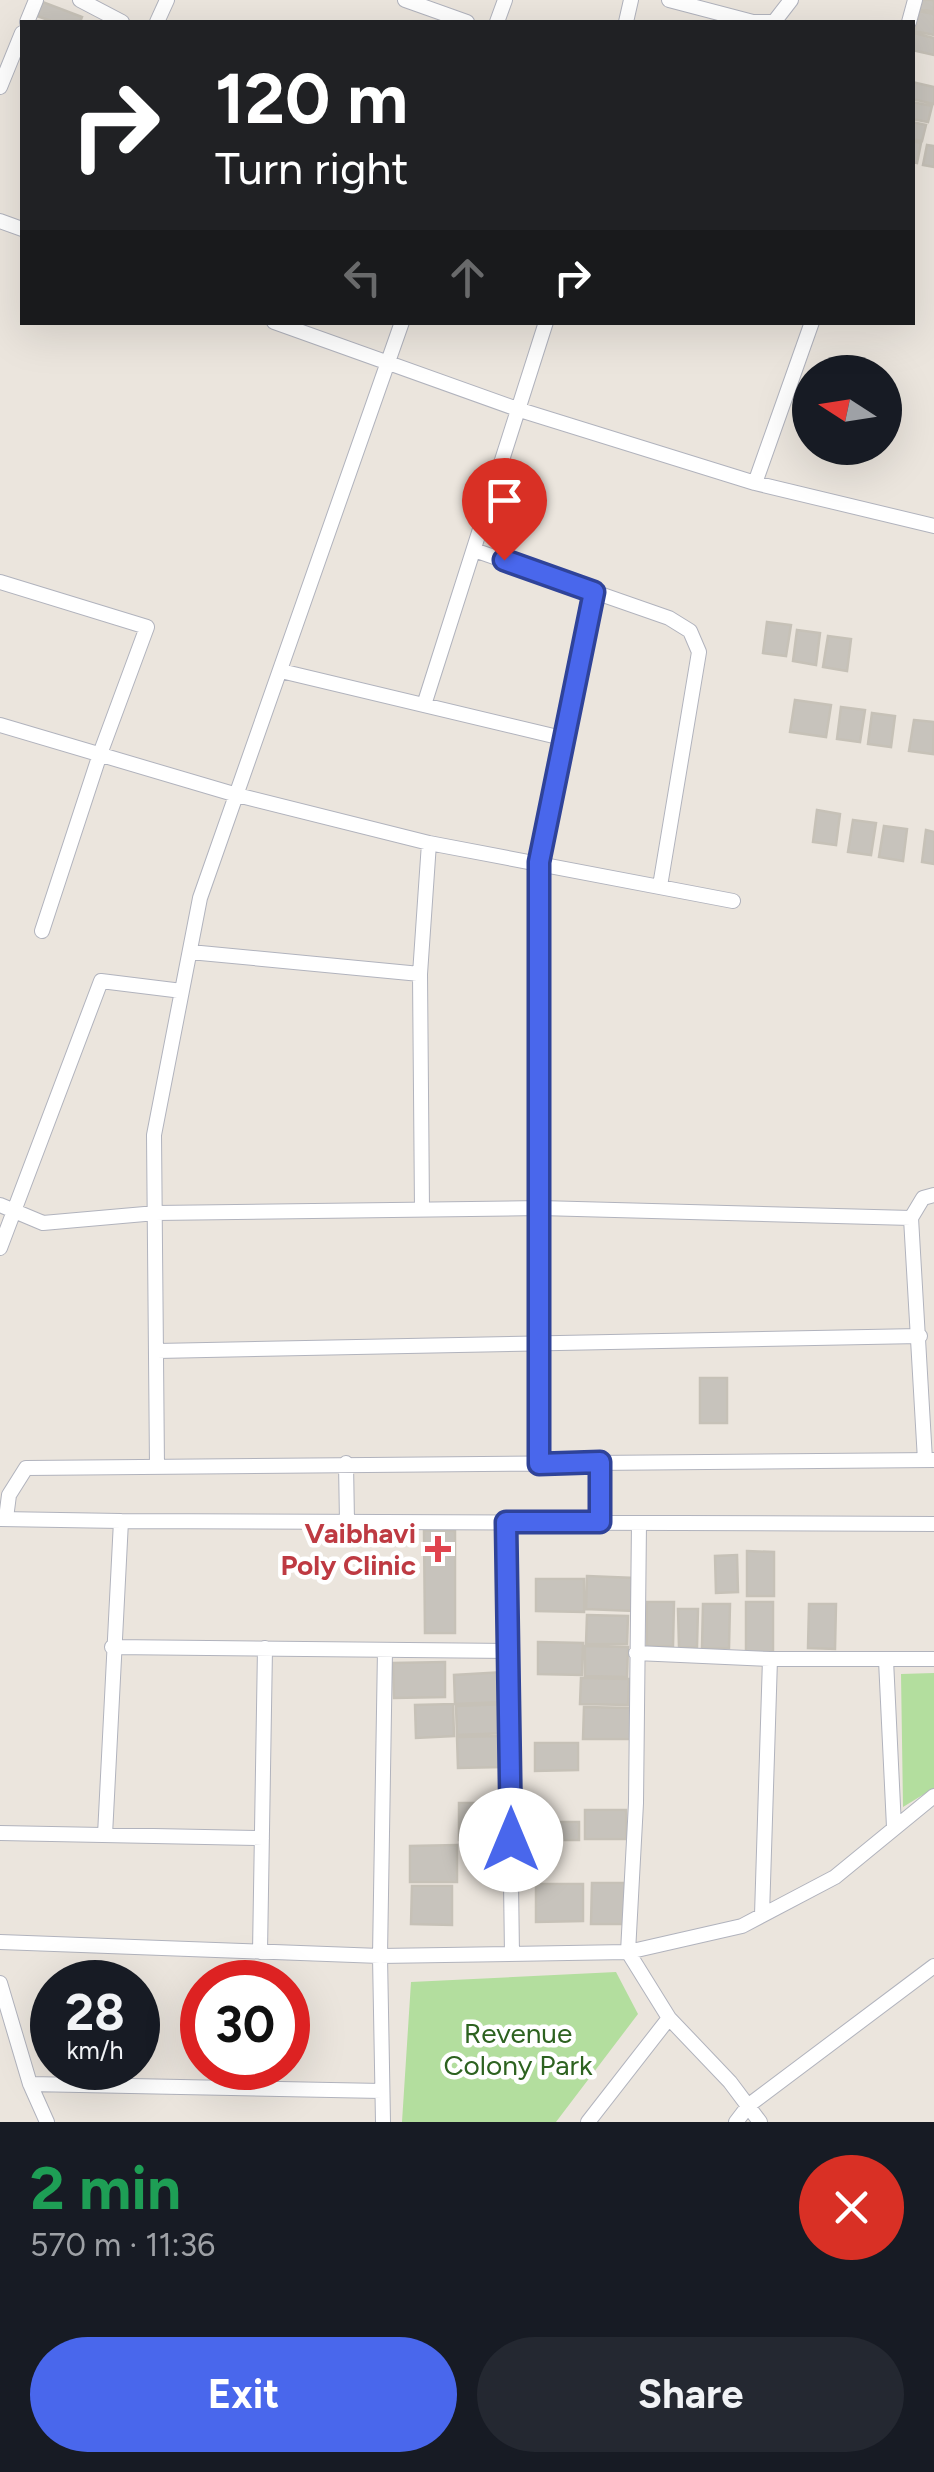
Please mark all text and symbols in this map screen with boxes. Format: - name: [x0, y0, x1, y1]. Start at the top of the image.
- text: 120 m: [215, 56, 408, 141]
- icon: right: [50, 60, 180, 190]
- text: Turn right: [215, 141, 408, 195]
- icon: left: [335, 250, 390, 305]
- icon: ahead: [440, 250, 495, 305]
- icon: right: [545, 250, 600, 305]
- north arrow: [792, 355, 902, 465]
- map controls: [792, 355, 902, 465]
- pin: [462, 458, 547, 561]
- icon: arrive: [477, 473, 532, 528]
- place label: Vaibhavi Poly Clinic: [280, 1516, 416, 1582]
- marker: Vaibhavi Poly Clinic: [425, 1536, 451, 1562]
- position arrow: [459, 1788, 563, 1892]
- speed limit sign: 30: [180, 1960, 310, 2090]
- text: 28: [65, 1982, 125, 2043]
- park label: Revenue Colony Park: [443, 2016, 593, 2082]
- text: km/h: [66, 2035, 124, 2065]
- text: 2 min: [30, 2152, 181, 2224]
- button: close: [799, 2155, 904, 2260]
- text: 570 m · 11:36: [30, 2226, 215, 2264]
- button: Exit: [30, 2337, 457, 2452]
- button: Share: [477, 2337, 904, 2452]

